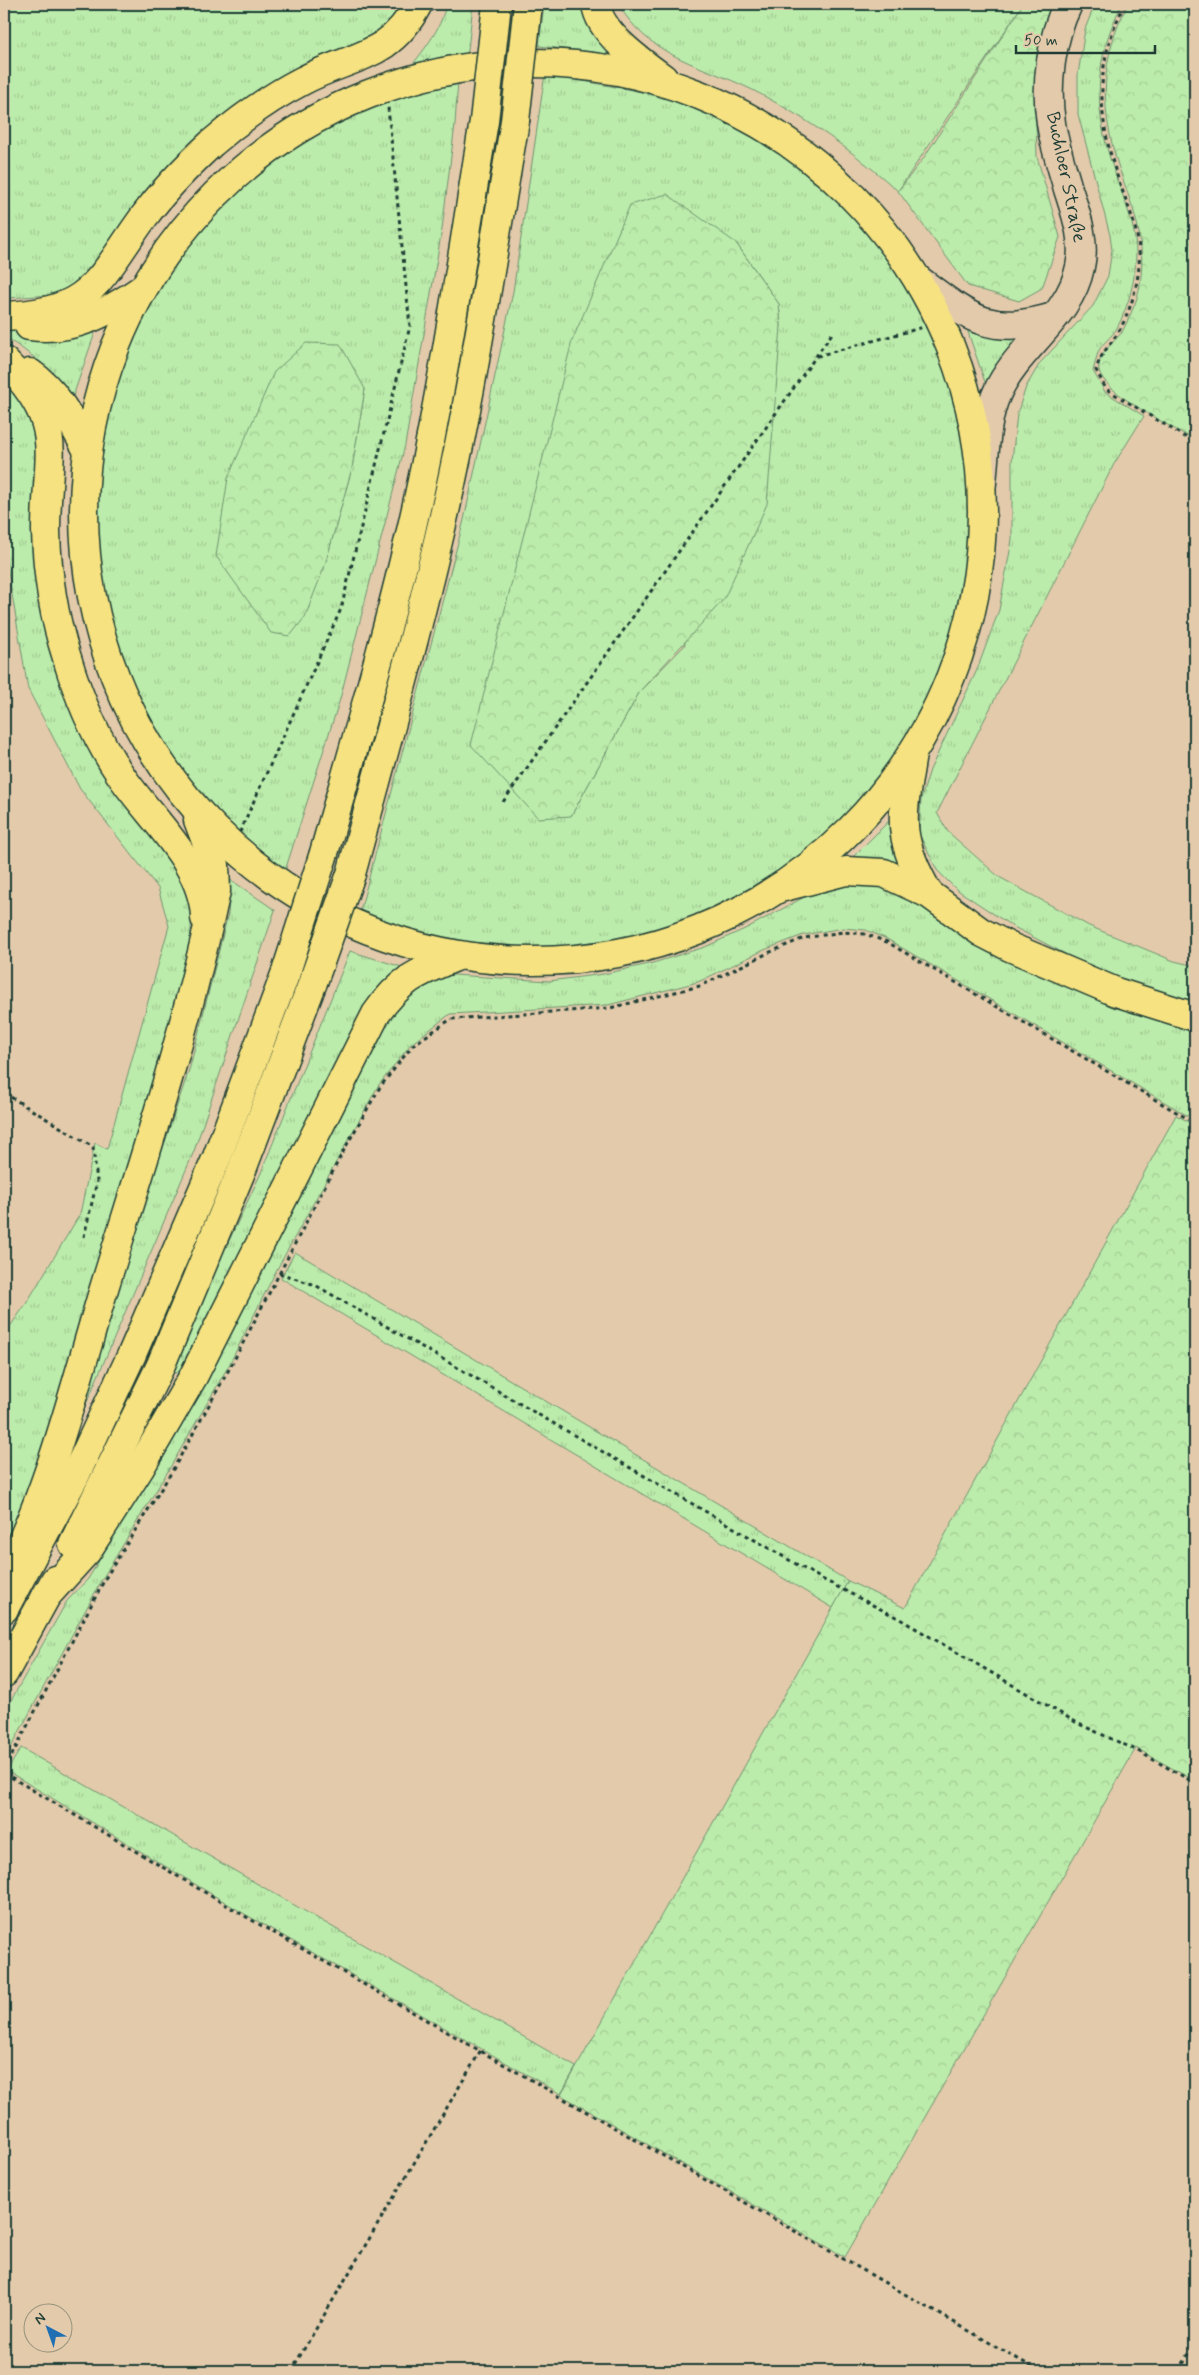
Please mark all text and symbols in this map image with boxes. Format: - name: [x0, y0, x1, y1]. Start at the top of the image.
- scale bar: [1016, 22, 1155, 54]
- text: 50 m: [1024, 31, 1058, 51]
- street label: Buchloer Straße: [1040, 109, 1092, 245]
- north arrow: [22, 2302, 72, 2352]
- text: N: [31, 2309, 50, 2329]

